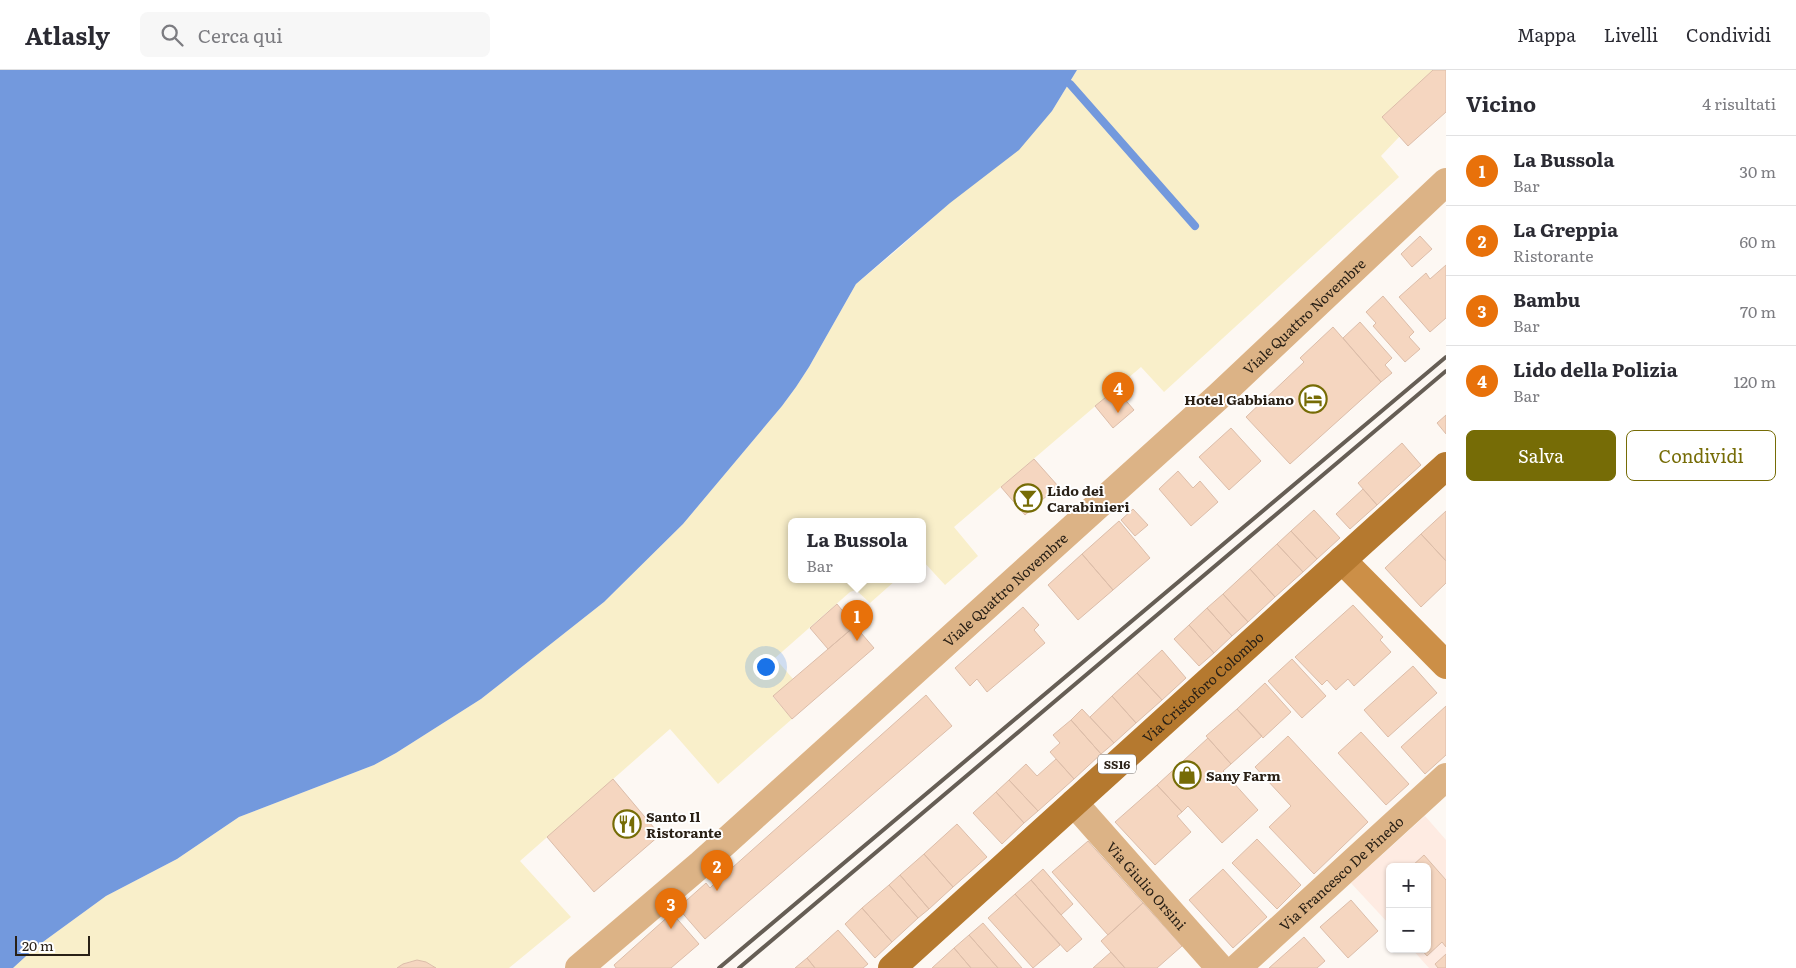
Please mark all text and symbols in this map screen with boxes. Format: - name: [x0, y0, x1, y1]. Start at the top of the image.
- search box: [140, 12, 490, 57]
- text: Atlasly: [25, 17, 110, 52]
- icon: search: [158, 21, 186, 49]
- text: Cerca qui: [198, 21, 283, 49]
- text: Mappa: [1517, 21, 1576, 48]
- text: Livelli: [1604, 21, 1658, 48]
- text: Condividi: [1686, 21, 1771, 48]
- text: Vicino: [1466, 87, 1536, 118]
- text: 4 risultati: [1702, 91, 1776, 115]
- text: La Bussola: [1513, 145, 1614, 173]
- text: 1: [1479, 159, 1485, 183]
- text: 30 m: [1739, 159, 1776, 183]
- text: Bar: [1513, 173, 1540, 197]
- text: La Greppia: [1513, 215, 1618, 243]
- text: 2: [1478, 229, 1486, 253]
- text: 60 m: [1739, 229, 1776, 253]
- text: Ristorante: [1513, 243, 1593, 267]
- street label: Viale Quattro Novembre: [1238, 253, 1369, 379]
- text: Bambu: [1513, 285, 1580, 313]
- text: 3: [1478, 299, 1486, 323]
- text: 70 m: [1740, 299, 1776, 323]
- text: Bar: [1513, 313, 1540, 337]
- text: Lido della Polizia: [1513, 355, 1678, 383]
- text: 4: [1477, 369, 1487, 393]
- text: 120 m: [1733, 369, 1776, 393]
- pin: 4: [1102, 372, 1134, 413]
- text: Bar: [1513, 383, 1540, 407]
- hotel icon: Hotel Gabbiano: [1298, 384, 1328, 414]
- place label: Hotel Gabbiano: [1184, 389, 1294, 409]
- button: Salva: [1466, 430, 1616, 481]
- button: Condividi: [1626, 430, 1776, 481]
- place label: Lido dei Carabinieri: [1047, 480, 1130, 516]
- bar icon: Lido dei Carabinieri: [1013, 483, 1043, 513]
- popup: [788, 518, 926, 583]
- text: La Bussola: [806, 525, 908, 553]
- street label: Viale Quattro Novembre: [938, 528, 1072, 651]
- text: Bar: [806, 553, 833, 577]
- pin: 1: [841, 600, 873, 641]
- street label: Via Cristoforo Colombo: [1137, 626, 1268, 747]
- your location: [753, 654, 779, 680]
- road number: SS16: [1098, 754, 1136, 774]
- shop icon: Sany Farm: [1172, 760, 1202, 790]
- place label: Sany Farm: [1206, 765, 1281, 785]
- place label: Santo Il Ristorante: [646, 806, 722, 842]
- restaurant icon: Santo Il Ristorante: [612, 809, 642, 839]
- street label: Via Francesco De Pinedo: [1275, 811, 1408, 935]
- street label: Via Giulio Orsini: [1102, 837, 1192, 934]
- pin: 2: [701, 850, 733, 891]
- map controls: [1386, 863, 1431, 953]
- button: +: [1386, 863, 1431, 908]
- pin: 3: [655, 888, 687, 929]
- button: −: [1386, 908, 1431, 953]
- scale bar: [15, 933, 90, 956]
- text: 20 m: [22, 935, 54, 955]

